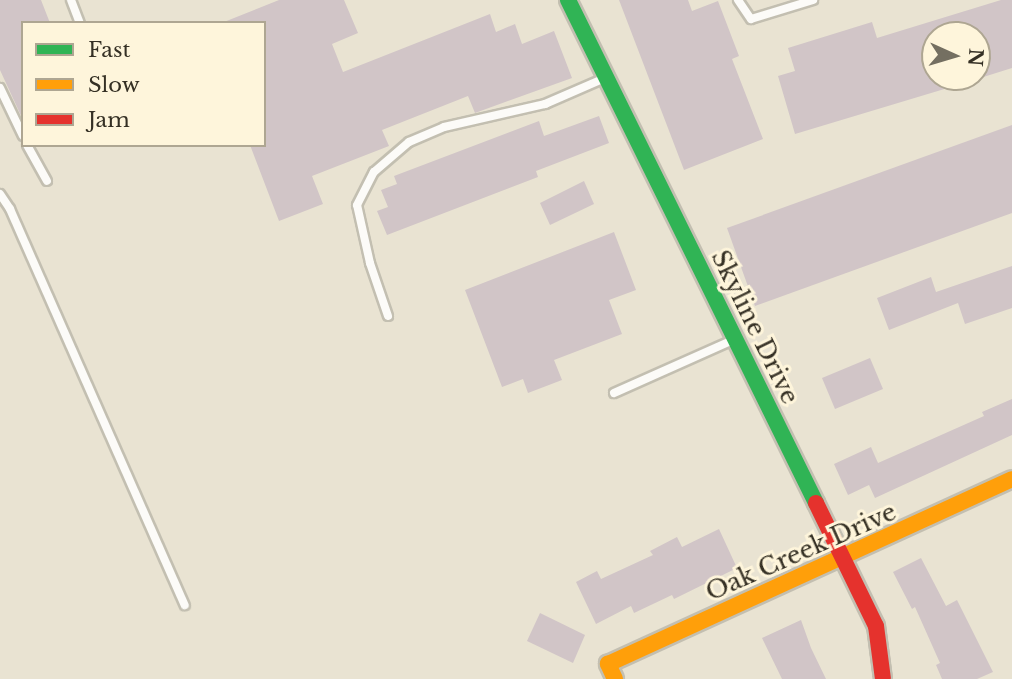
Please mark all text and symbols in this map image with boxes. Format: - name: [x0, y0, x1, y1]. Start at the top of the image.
- legend: [21, 21, 266, 147]
- north arrow: [921, 21, 991, 91]
- text: Fast: [88, 37, 130, 63]
- text: N: [963, 48, 988, 67]
- text: Slow: [88, 72, 140, 98]
- text: Jam: [88, 107, 130, 133]
- street label: Skyline Drive: [705, 246, 805, 408]
- street label: Oak Creek Drive: [701, 497, 901, 607]

